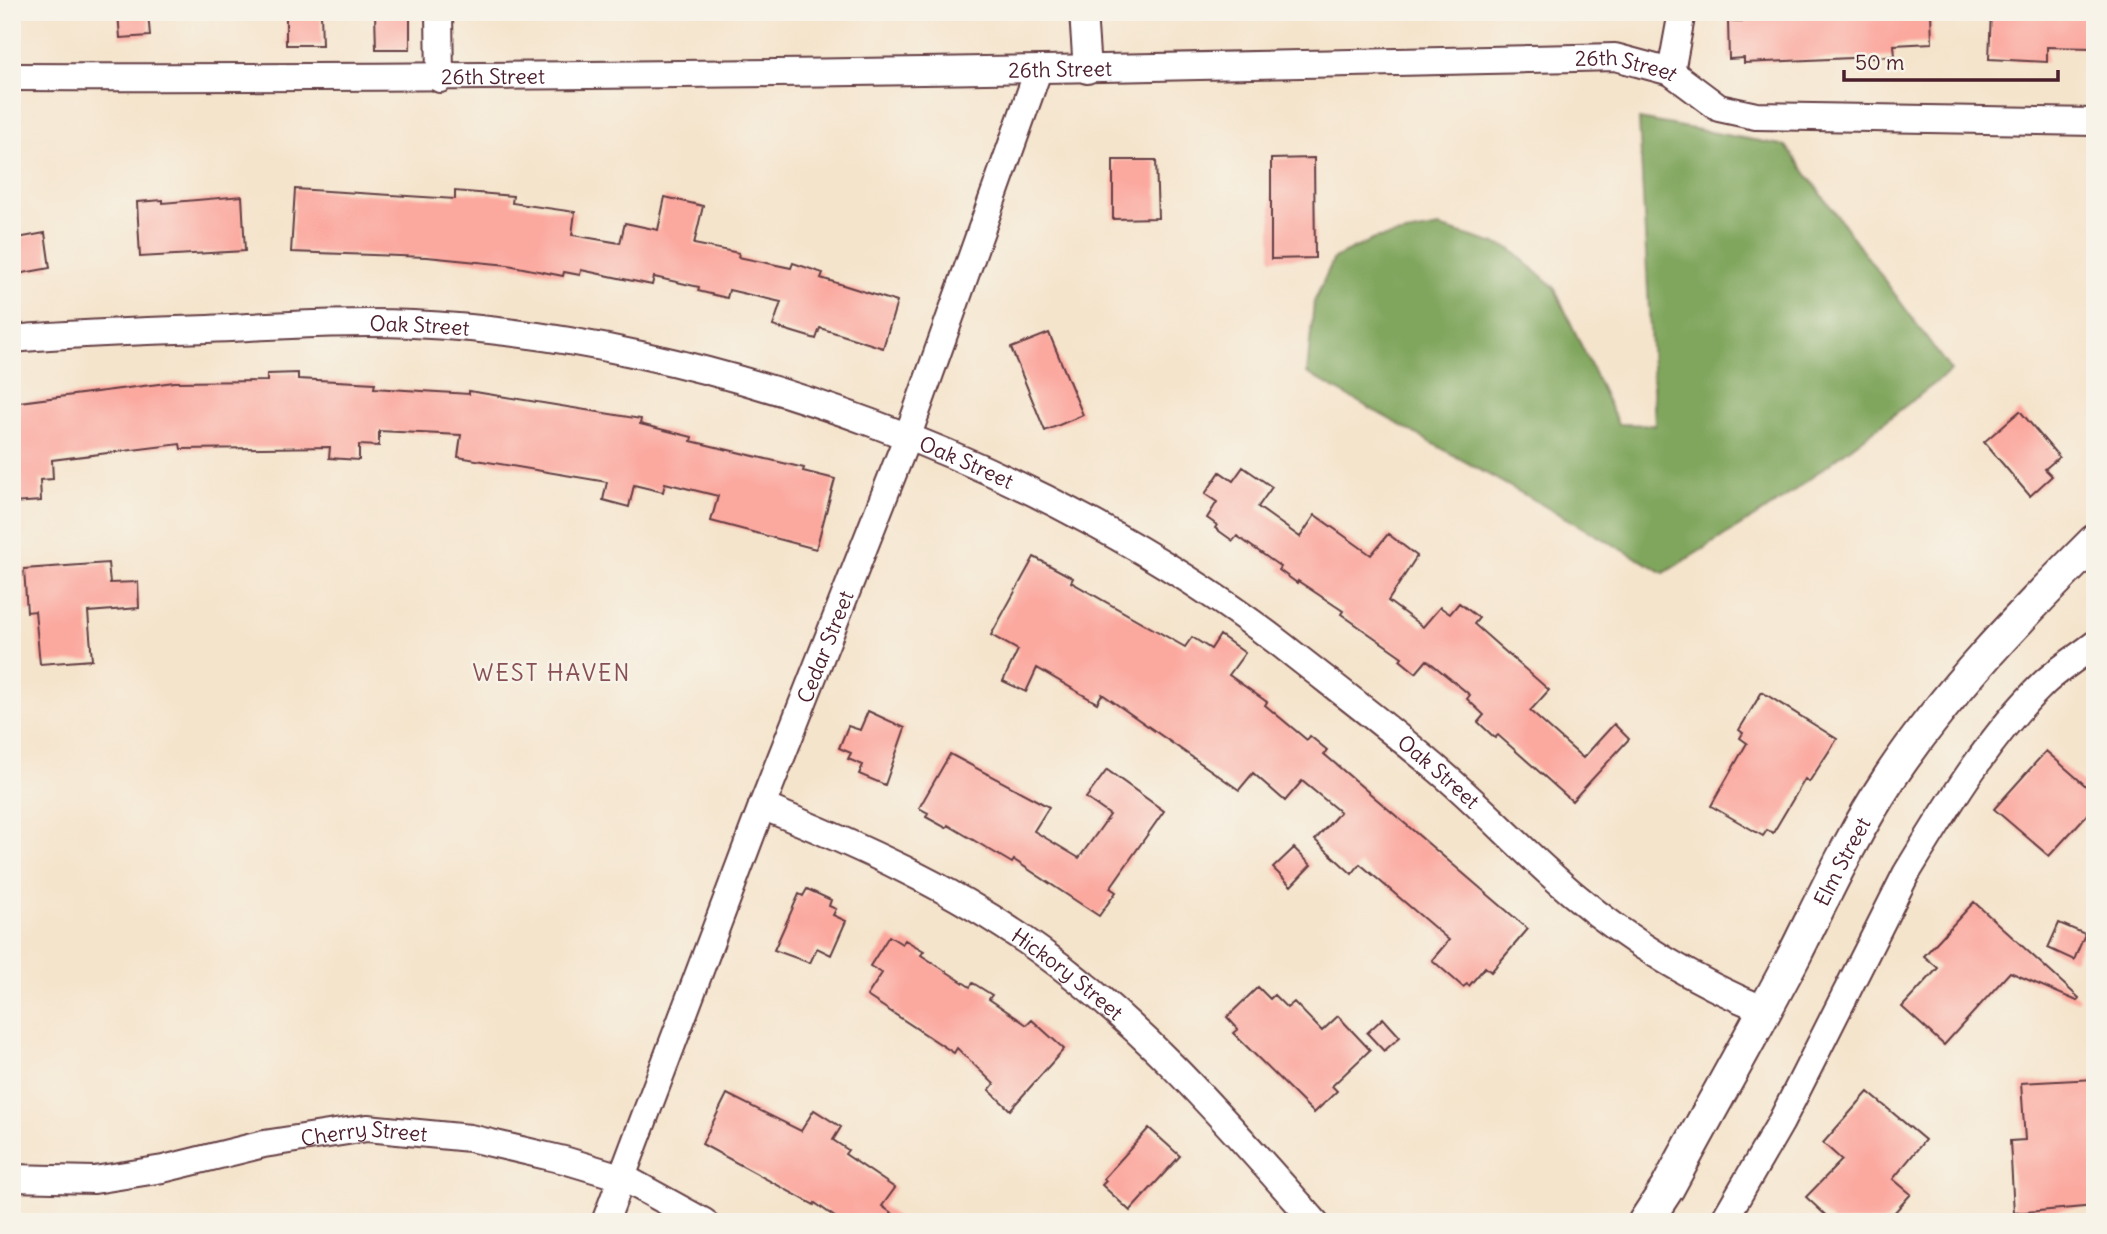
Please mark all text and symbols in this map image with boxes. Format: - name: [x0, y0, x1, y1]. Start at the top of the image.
- scale bar: [1844, 38, 2058, 82]
- street label: 26th Street: [1575, 43, 1684, 86]
- text: 50 m: [1855, 49, 1904, 76]
- street label: 26th Street: [1008, 54, 1112, 83]
- street label: 26th Street: [441, 62, 545, 90]
- street label: Oak Street: [369, 310, 471, 341]
- street label: Oak Street: [916, 429, 1018, 494]
- street label: Cedar Street: [791, 586, 859, 707]
- district label: WEST HAVEN: [473, 658, 631, 687]
- street label: Oak Street: [1392, 728, 1486, 814]
- street label: Elm Street: [1807, 812, 1876, 910]
- street label: Hickory Street: [1007, 921, 1129, 1026]
- street label: Cherry Street: [299, 1115, 429, 1152]

